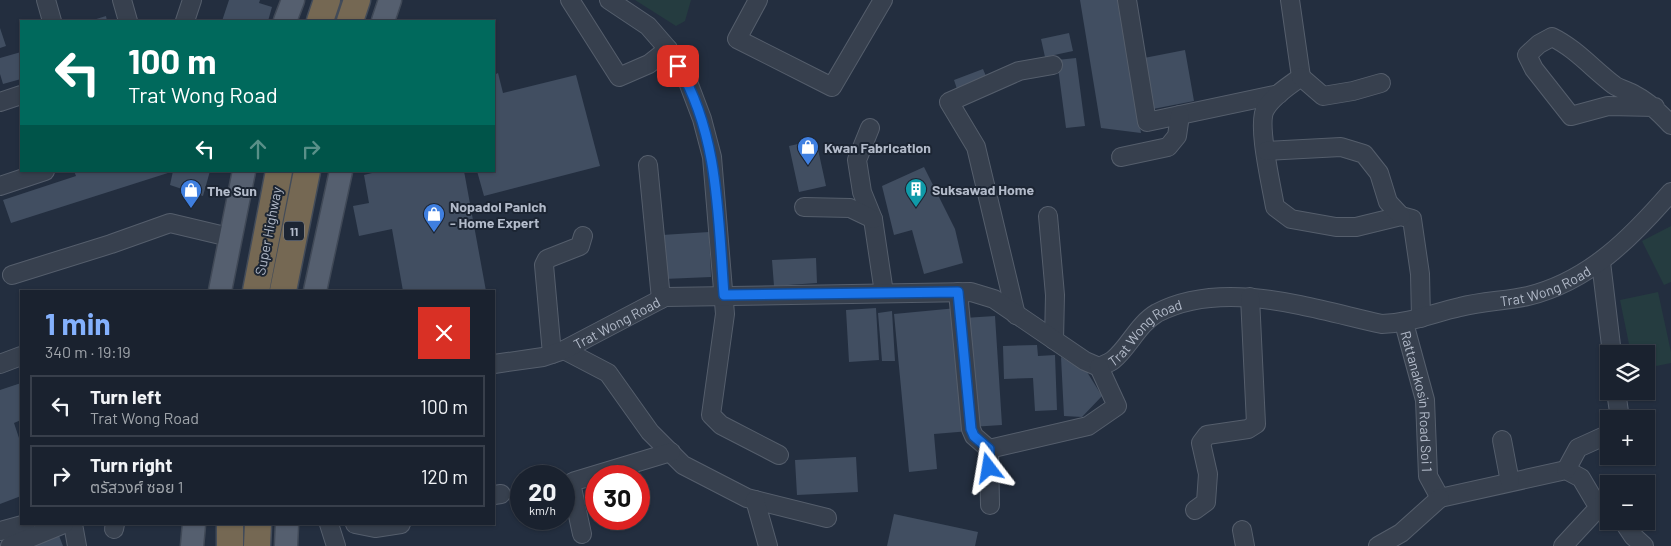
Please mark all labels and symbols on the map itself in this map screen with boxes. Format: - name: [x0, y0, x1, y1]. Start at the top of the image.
- pin: [657, 45, 699, 87]
- shop icon: Kwan Fabrication: [796, 135, 820, 166]
- place label: Kwan Fabrication: [824, 139, 931, 156]
- building icon: Suksawad Home: [904, 177, 928, 208]
- shop icon: The Sun: [179, 178, 203, 209]
- place label: Suksawad Home: [932, 181, 1034, 198]
- place label: The Sun: [207, 182, 257, 199]
- street label: Super Highway: [251, 185, 285, 277]
- place label: Nopadol Panich - Home Expert: [450, 198, 546, 231]
- shop icon: Nopadol Panich - Home Expert: [422, 202, 446, 233]
- road number: 11: [284, 222, 304, 240]
- street label: Trat Wong Road: [1499, 262, 1594, 309]
- street label: Trat Wong Road: [570, 293, 663, 352]
- street label: Trat Wong Road: [1105, 295, 1184, 370]
- street label: Rattanakosin Road Soi 1: [1398, 329, 1436, 472]
- position arrow: [962, 441, 1014, 493]
- speed limit sign: 30: [585, 465, 650, 530]

